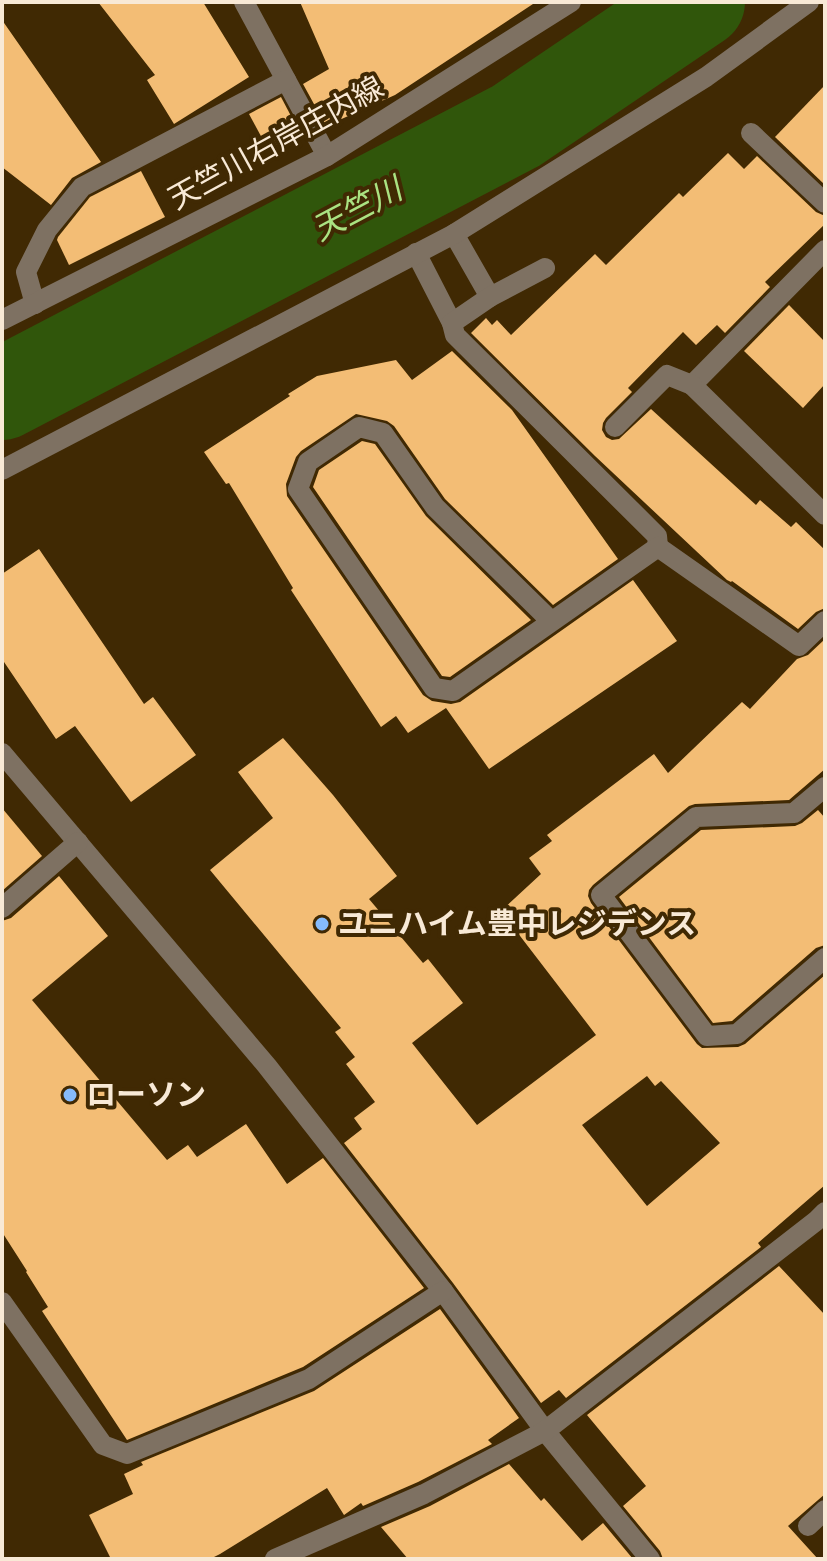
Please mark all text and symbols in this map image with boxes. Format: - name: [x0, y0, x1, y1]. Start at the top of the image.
- street label: 天竺川右岸庄内線: [162, 69, 390, 217]
- water label: 天竺川: [306, 170, 408, 248]
- place label: ユニハイム豊中レジデンス: [338, 906, 696, 942]
- marker: ユニハイム豊中レジデンス: [313, 915, 331, 933]
- place label: ローソン: [86, 1077, 206, 1113]
- marker: ローソン: [61, 1086, 79, 1104]

